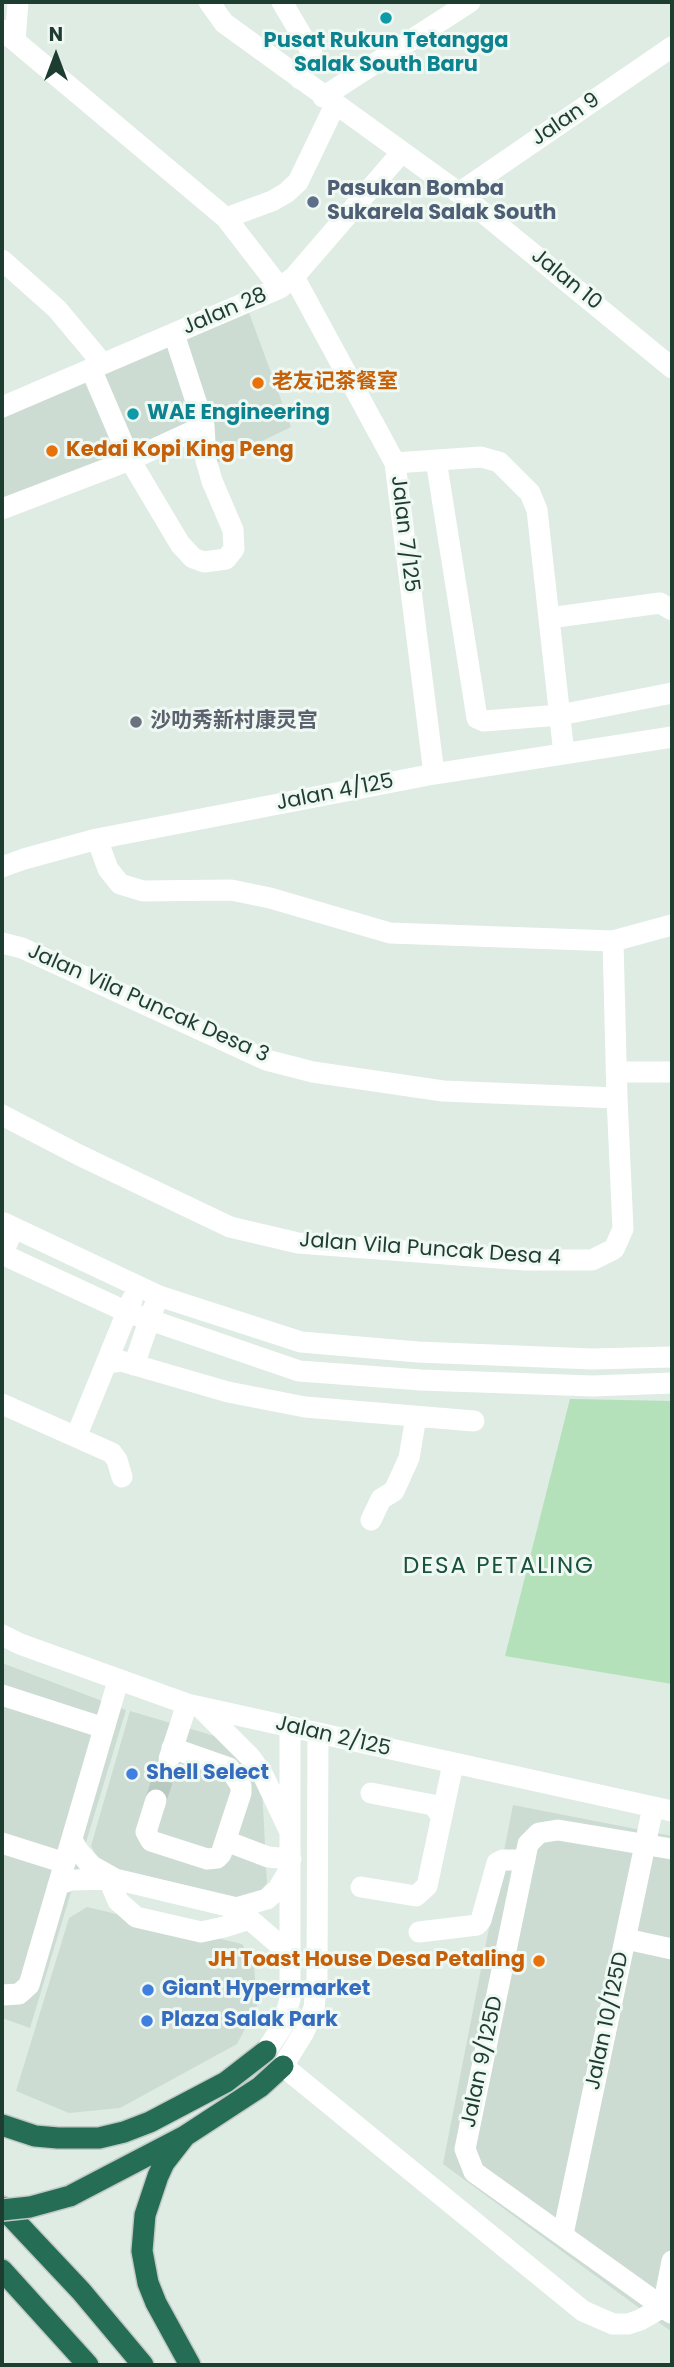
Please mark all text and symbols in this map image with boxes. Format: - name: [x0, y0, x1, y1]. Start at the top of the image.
- marker: Pusat Rukun Tetangga Salak South Baru: [378, 10, 394, 26]
- north arrow: [21, 21, 91, 91]
- text: N: [49, 21, 63, 48]
- place label: Pusat Rukun Tetangga Salak South Baru: [264, 29, 508, 79]
- street label: Jalan 9: [527, 88, 605, 152]
- place label: Pasukan Bomba Sukarela Salak South: [327, 177, 556, 227]
- marker: Pasukan Bomba Sukarela Salak South: [305, 194, 321, 210]
- street label: Jalan 10: [526, 244, 606, 316]
- street label: Jalan 28: [179, 283, 271, 341]
- place label: 老友记茶餐室: [272, 370, 398, 396]
- marker: 老友记茶餐室: [250, 375, 266, 391]
- place label: WAE Engineering: [147, 401, 330, 427]
- marker: WAE Engineering: [125, 406, 141, 422]
- place label: Kedai Kopi King Peng: [66, 438, 294, 464]
- marker: Kedai Kopi King Peng: [44, 443, 60, 459]
- street label: Jalan 7/125: [384, 474, 424, 594]
- place label: 沙叻秀新村康灵宫: [150, 709, 318, 735]
- marker: 沙叻秀新村康灵宫: [128, 714, 144, 730]
- street label: Jalan 4/125: [274, 769, 396, 817]
- street label: Jalan Vila Puncak Desa 3: [23, 939, 273, 1069]
- street label: Jalan Vila Puncak Desa 4: [298, 1228, 562, 1272]
- district label: DESA PETALING: [405, 1553, 593, 1581]
- street label: Jalan 2/125: [273, 1711, 393, 1763]
- place label: Shell Select: [146, 1761, 269, 1787]
- marker: Shell Select: [124, 1766, 140, 1782]
- place label: JH Toast House Desa Petaling: [208, 1948, 525, 1974]
- street label: Jalan 10/125D: [581, 1950, 635, 2092]
- marker: JH Toast House Desa Petaling: [531, 1953, 547, 1969]
- place label: Giant Hypermarket: [162, 1977, 370, 2003]
- marker: Giant Hypermarket: [140, 1982, 156, 1998]
- street label: Jalan 9/125D: [457, 1994, 509, 2130]
- place label: Plaza Salak Park: [161, 2008, 338, 2034]
- marker: Plaza Salak Park: [139, 2013, 155, 2029]

